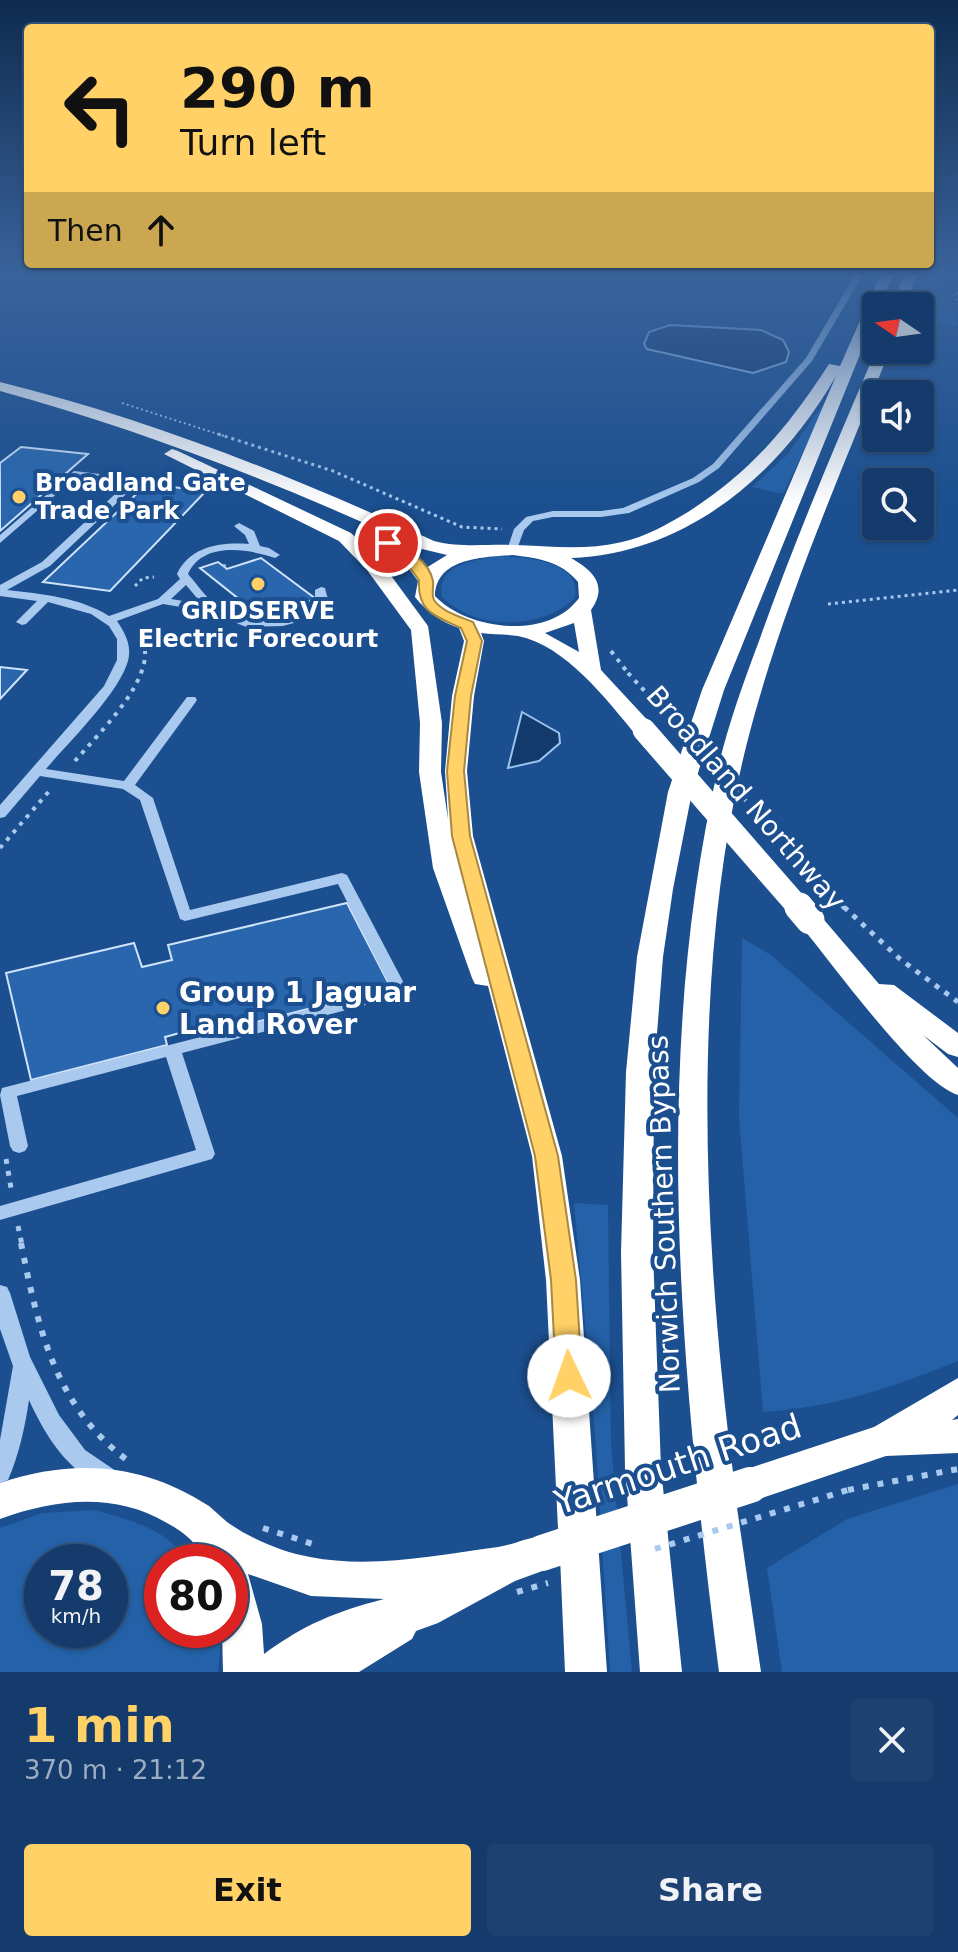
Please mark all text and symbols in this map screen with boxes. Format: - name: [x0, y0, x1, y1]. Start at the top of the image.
- text: 290 m: [180, 55, 375, 120]
- icon: left: [48, 56, 152, 160]
- text: Turn left: [180, 122, 326, 163]
- icon: ahead: [139, 208, 183, 252]
- text: Then: [48, 213, 123, 248]
- north arrow: [862, 292, 934, 364]
- map controls: [862, 292, 934, 540]
- button: sound: [862, 380, 934, 452]
- button: search: [862, 468, 934, 540]
- place label: Broadland Gate Trade Park: [35, 469, 246, 525]
- marker: Broadland Gate Trade Park: [10, 488, 28, 506]
- pin: [354, 509, 422, 577]
- icon: arrive: [366, 521, 410, 565]
- marker: GRIDSERVE Electric Forecourt: [249, 575, 267, 593]
- place label: GRIDSERVE Electric Forecourt: [138, 597, 378, 653]
- street label: Broadland Northway: [640, 679, 852, 917]
- place label: Group 1 Jaguar Land Rover: [179, 976, 416, 1041]
- marker: Group 1 Jaguar Land Rover: [154, 999, 172, 1017]
- street label: Norwich Southern Bypass: [641, 1034, 687, 1394]
- position arrow: [527, 1334, 611, 1418]
- street label: Yarmouth Road: [549, 1405, 806, 1523]
- speed limit sign: 80: [144, 1544, 248, 1648]
- text: 78: [48, 1563, 104, 1609]
- text: km/h: [51, 1604, 101, 1628]
- text: 1 min: [24, 1697, 175, 1753]
- button: close: [850, 1698, 934, 1782]
- text: 370 m · 21:12: [24, 1755, 207, 1785]
- button: Exit: [24, 1844, 471, 1936]
- button: Share: [487, 1844, 934, 1936]

